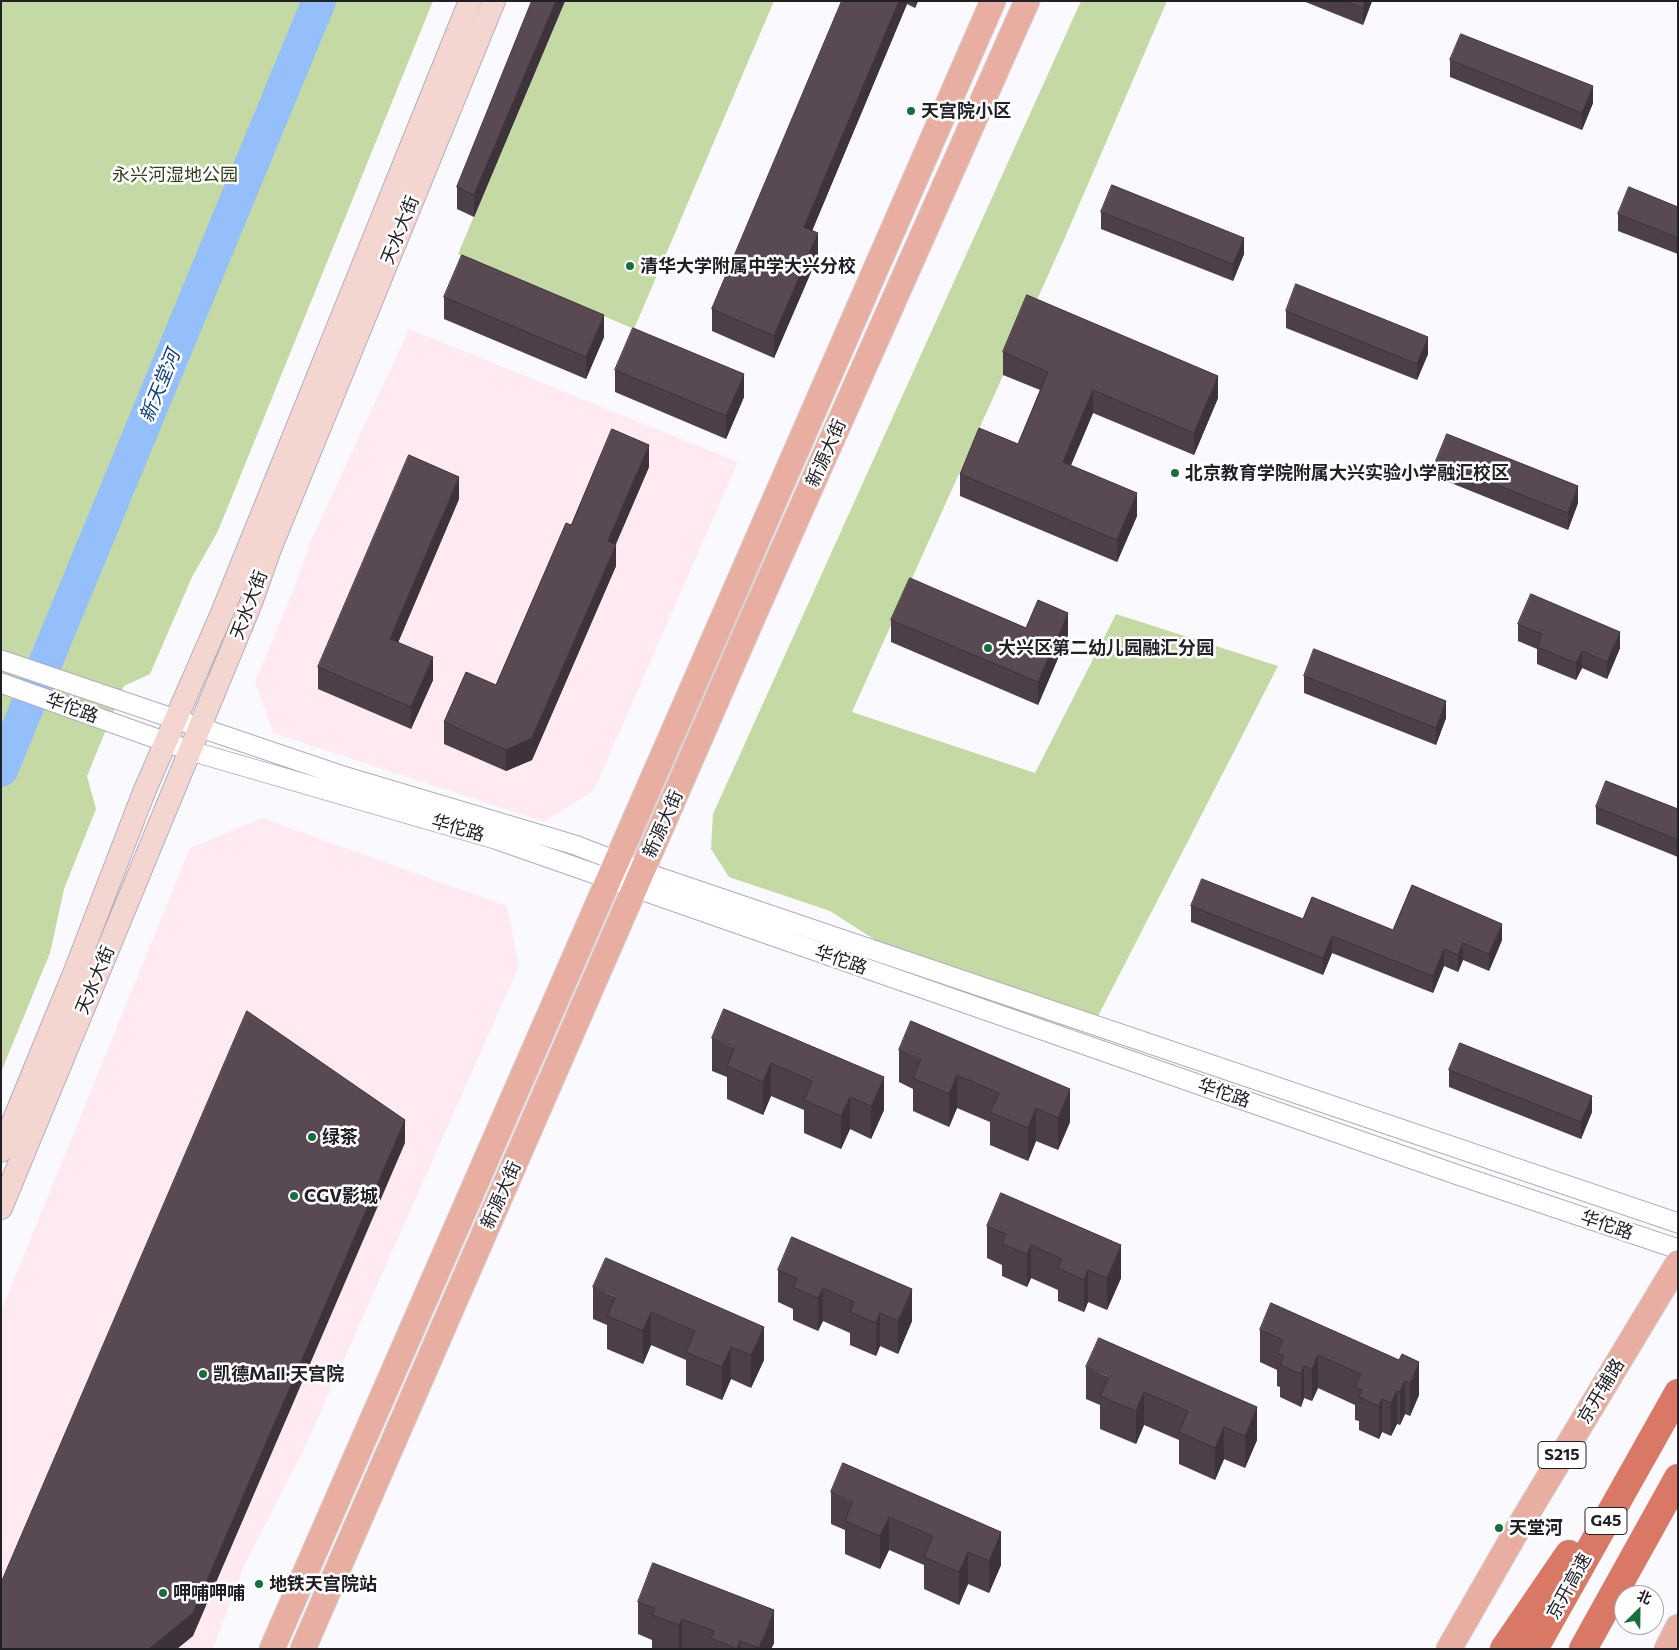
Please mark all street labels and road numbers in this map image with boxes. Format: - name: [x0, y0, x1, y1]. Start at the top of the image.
- street label: 天水大街: [377, 193, 423, 267]
- street label: 新源大街: [801, 416, 851, 490]
- street label: 天水大街: [226, 568, 272, 642]
- street label: 华佗路: [43, 689, 101, 727]
- street label: 新源大街: [638, 787, 688, 861]
- street label: 华佗路: [429, 810, 487, 846]
- street label: 华佗路: [812, 941, 870, 979]
- street label: 天水大街: [71, 943, 119, 1017]
- street label: 华佗路: [1195, 1074, 1253, 1112]
- street label: 新源大街: [476, 1158, 526, 1232]
- street label: 华佗路: [1578, 1206, 1636, 1244]
- street label: 京开辅路: [1573, 1355, 1629, 1427]
- road number: S215: [1538, 1442, 1586, 1468]
- road number: G45: [1585, 1508, 1627, 1534]
- street label: 京开高速: [1542, 1549, 1596, 1623]

